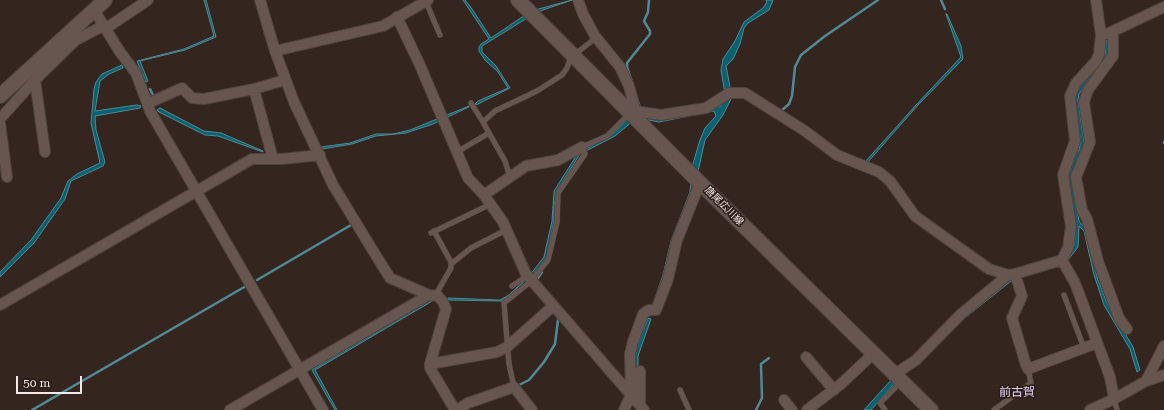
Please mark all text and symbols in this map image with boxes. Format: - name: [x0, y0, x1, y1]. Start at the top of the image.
- street label: 唐尾広川線: [702, 184, 746, 228]
- scale bar: [18, 368, 84, 394]
- text: 50 m: [23, 376, 50, 390]
- district label: 前古賀: [999, 385, 1035, 399]

